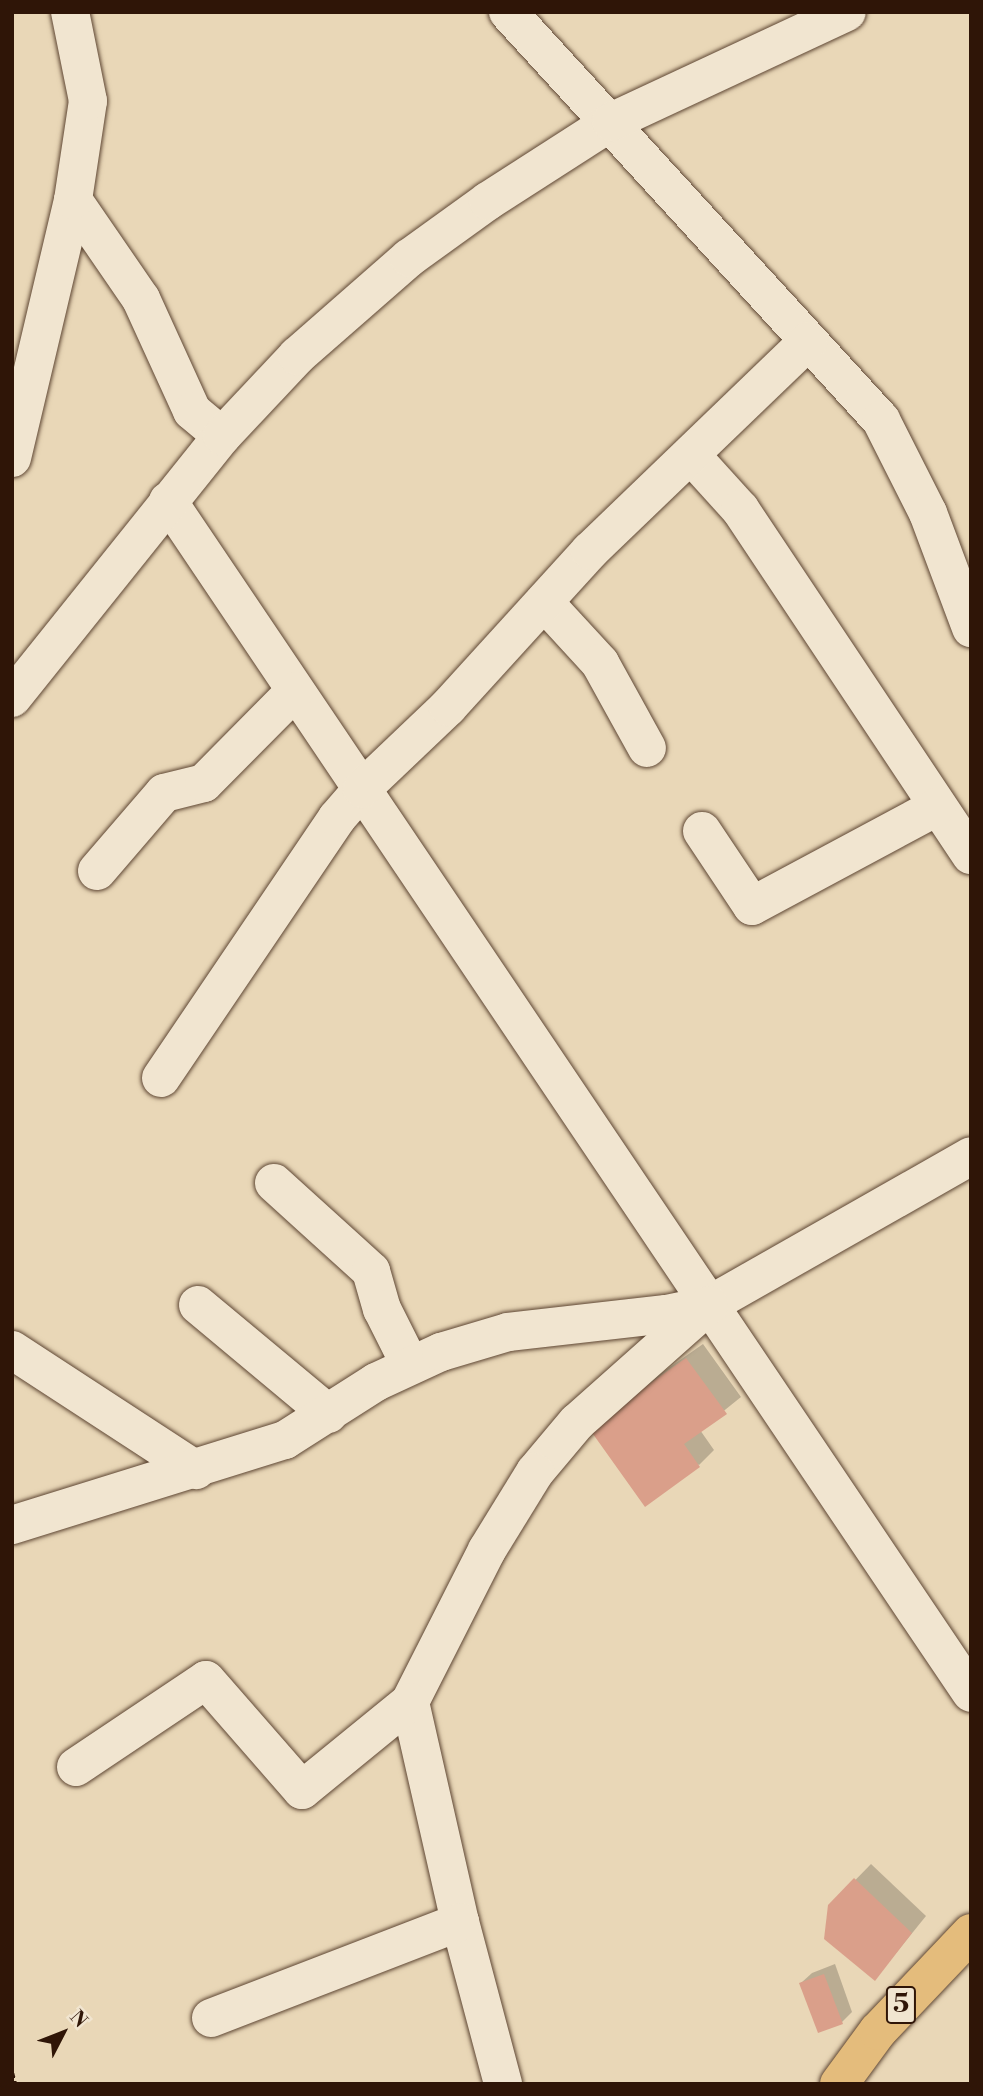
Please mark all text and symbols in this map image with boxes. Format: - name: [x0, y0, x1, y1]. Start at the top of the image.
- road number: 5: [885, 1982, 917, 2028]
- north arrow: [28, 1998, 98, 2068]
- text: N: [65, 2005, 93, 2033]

